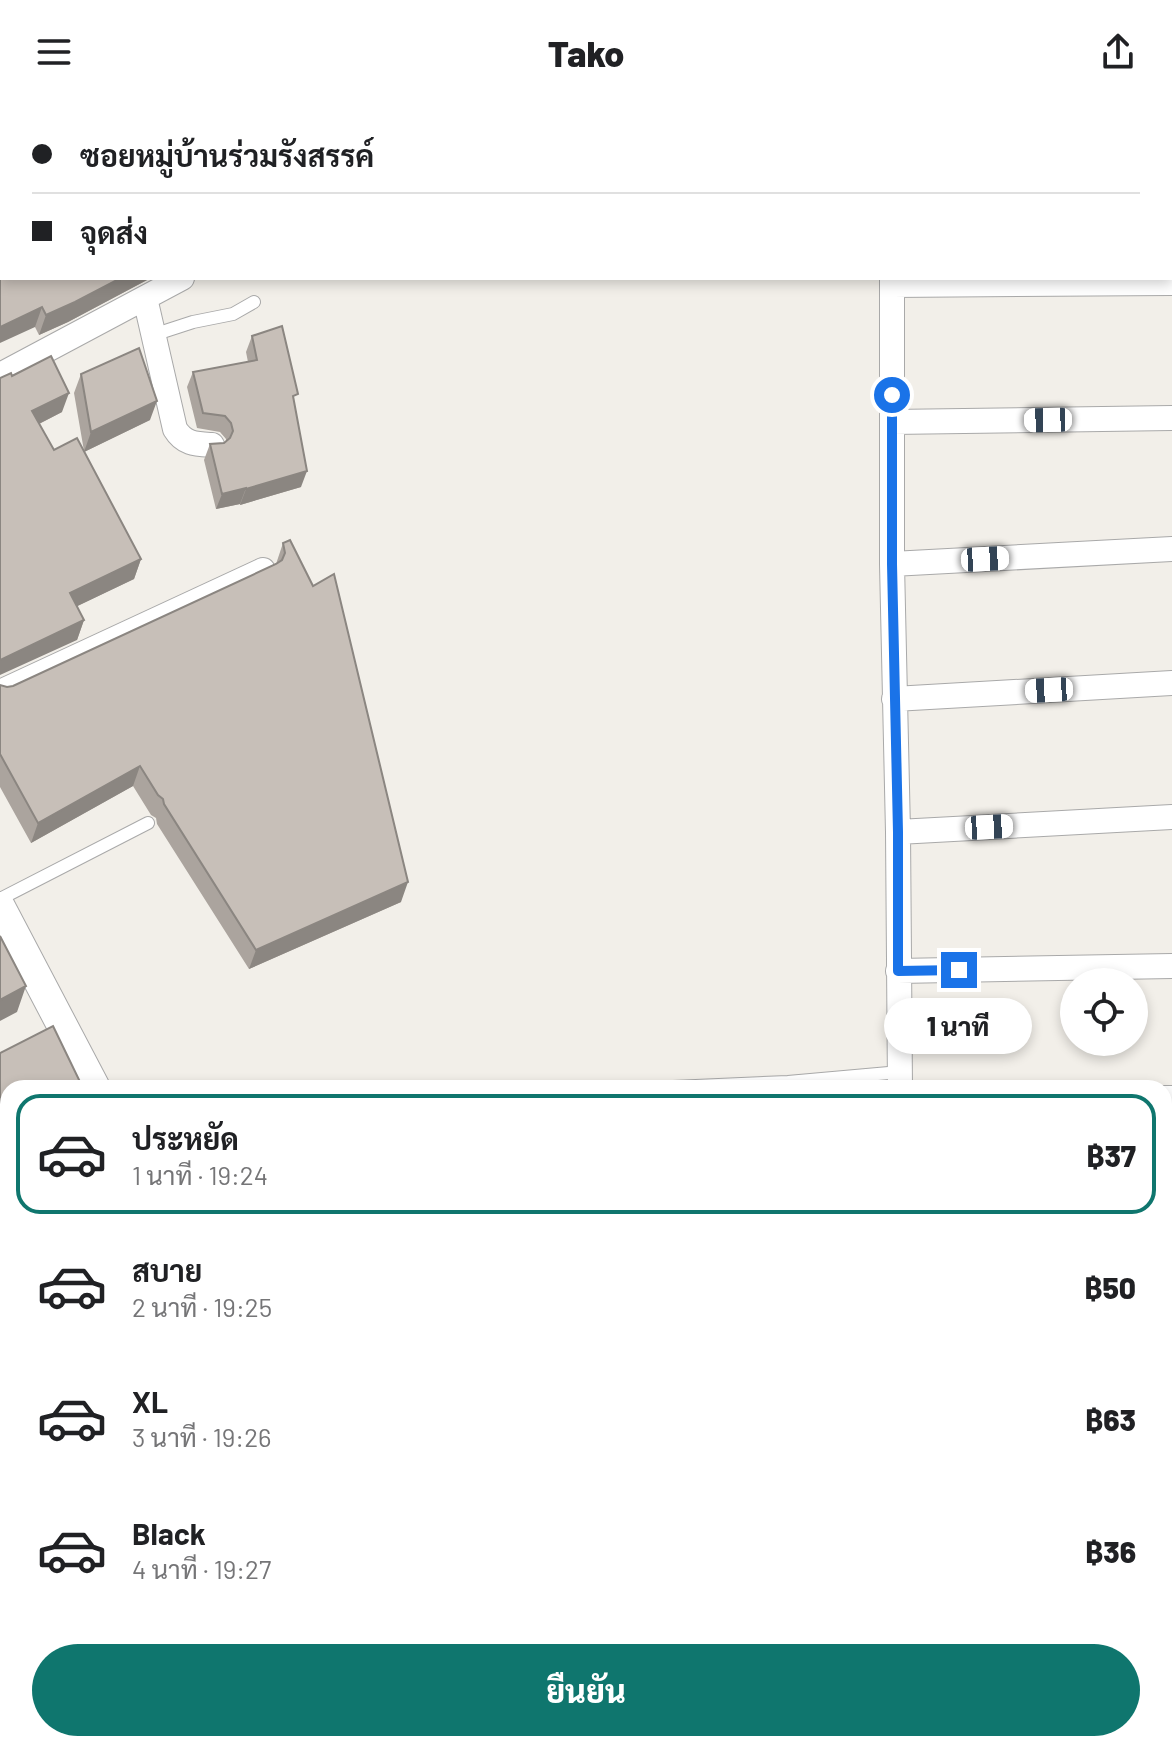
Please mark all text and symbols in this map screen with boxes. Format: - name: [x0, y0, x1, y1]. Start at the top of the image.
- icon: menu: [32, 30, 76, 74]
- icon: share: [1096, 30, 1140, 74]
- text: Tako: [548, 31, 624, 74]
- text: ซอยหมู่บ้านร่วมรังสรรค์: [80, 137, 374, 173]
- text: จุดส่ง: [80, 214, 148, 250]
- route start: [874, 377, 910, 413]
- car: [1024, 408, 1072, 432]
- car: [960, 546, 1010, 572]
- car: [1024, 677, 1074, 703]
- car: [964, 814, 1014, 840]
- route end: [941, 952, 977, 988]
- map controls: [1060, 968, 1148, 1056]
- button: locate: [1060, 968, 1148, 1056]
- callout: 1 นาที: [885, 998, 1033, 1054]
- text: 1 นาที: [927, 1010, 989, 1041]
- icon: car: [36, 1118, 108, 1190]
- text: ประหยัด: [132, 1120, 239, 1156]
- text: ฿37: [1086, 1137, 1136, 1173]
- text: 1 นาที · 19:24: [132, 1159, 268, 1190]
- icon: car: [36, 1250, 108, 1322]
- text: สบาย: [132, 1252, 202, 1288]
- text: ฿50: [1084, 1269, 1136, 1305]
- text: 2 นาที · 19:25: [132, 1291, 272, 1322]
- icon: car: [36, 1382, 108, 1454]
- text: XL: [132, 1383, 168, 1419]
- text: ฿63: [1085, 1401, 1136, 1437]
- text: 3 นาที · 19:26: [132, 1421, 272, 1452]
- icon: car: [36, 1514, 108, 1586]
- text: Black: [132, 1515, 206, 1551]
- text: ฿36: [1085, 1533, 1136, 1569]
- text: 4 นาที · 19:27: [132, 1553, 271, 1584]
- button: ยืนยัน: [32, 1644, 1140, 1736]

